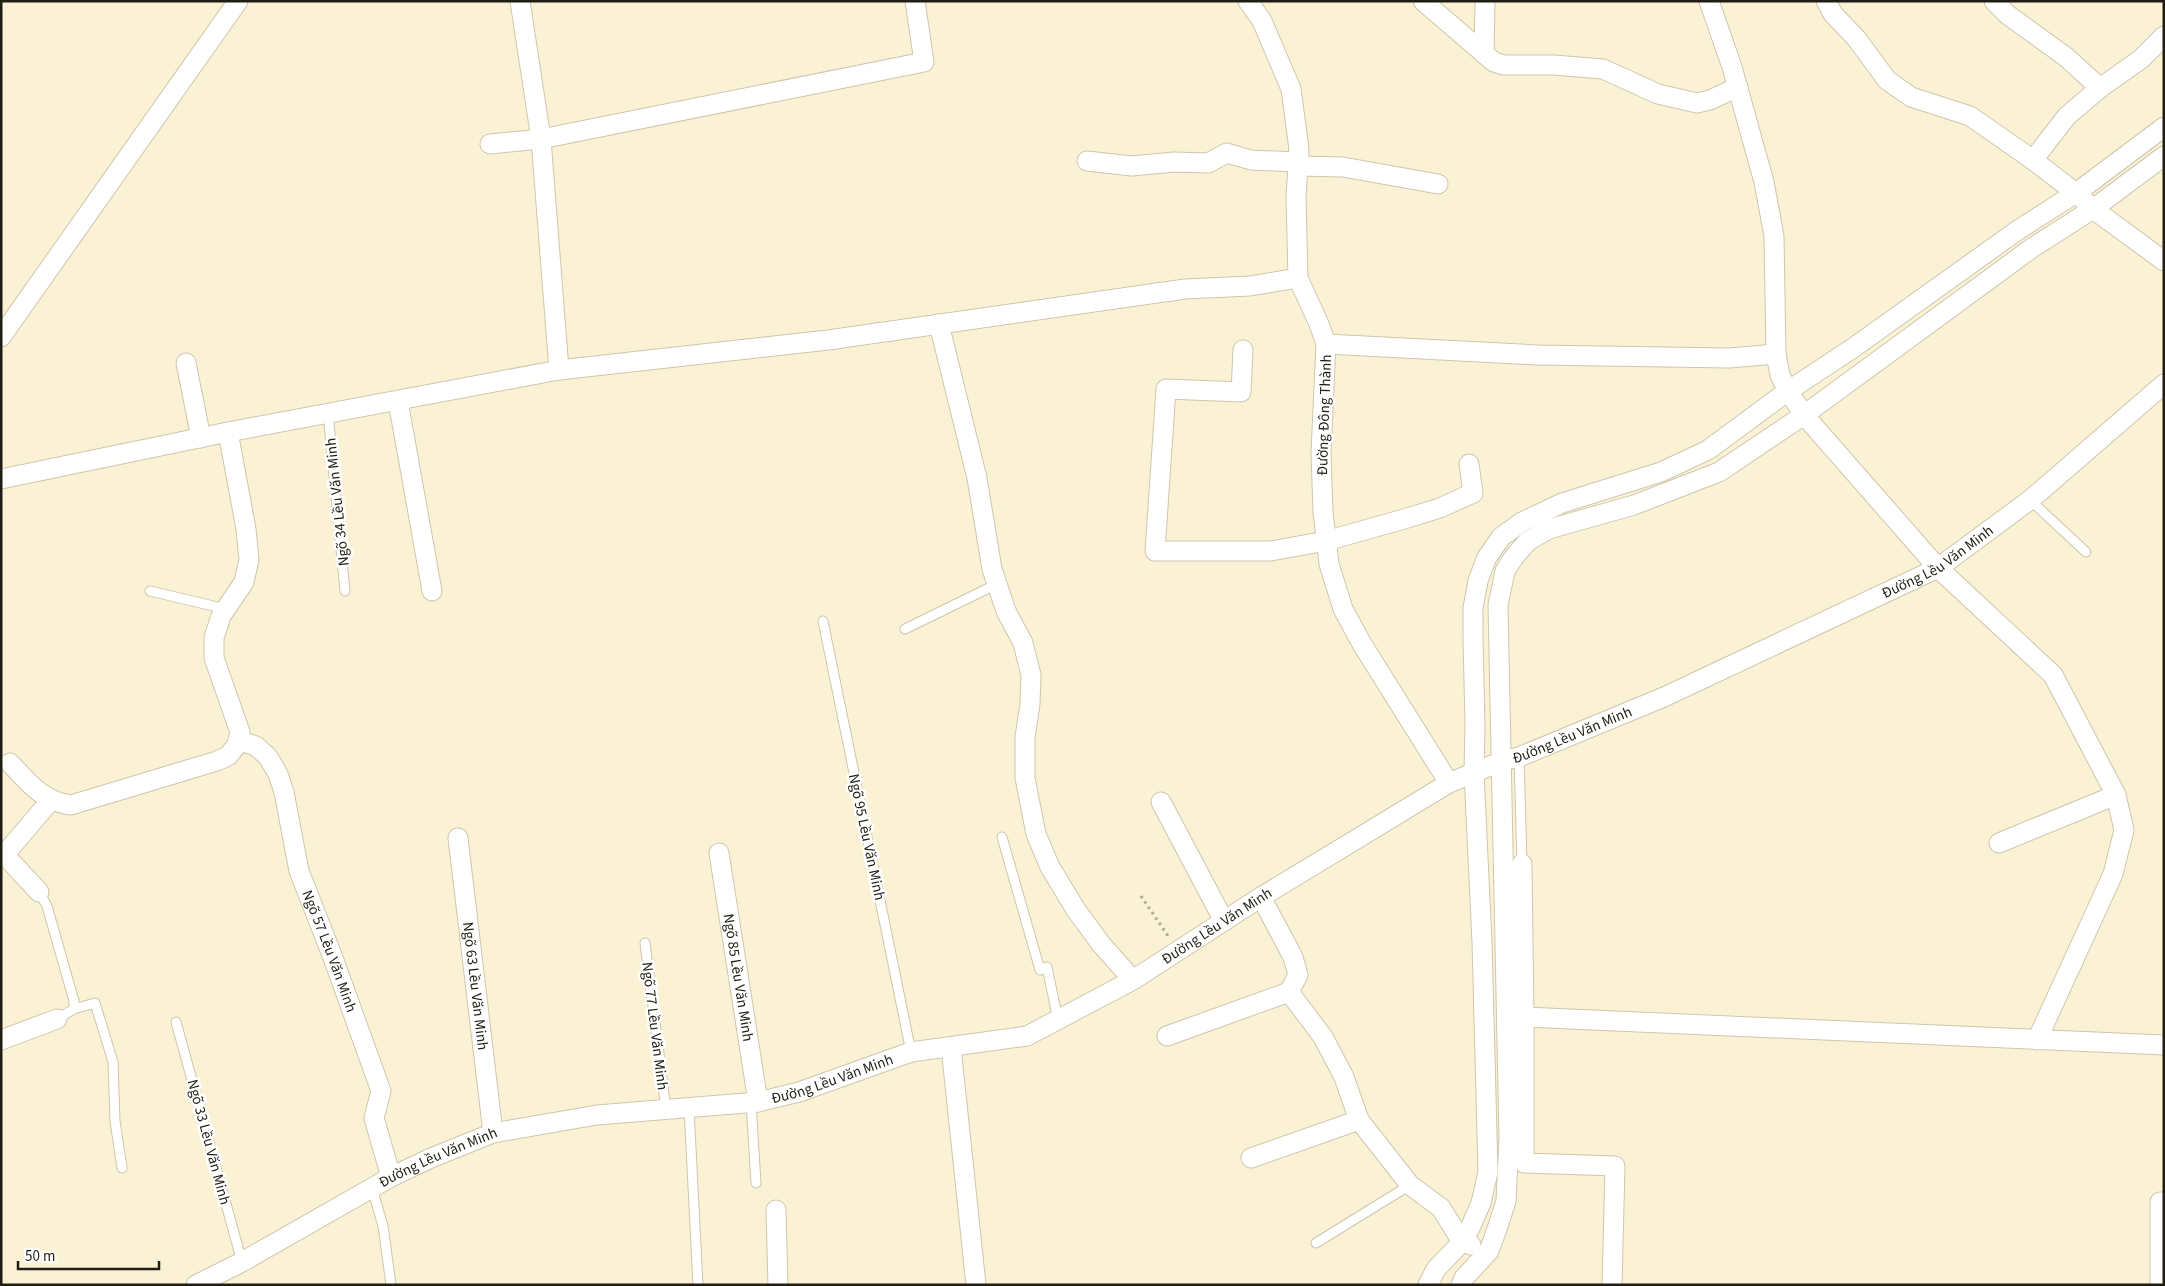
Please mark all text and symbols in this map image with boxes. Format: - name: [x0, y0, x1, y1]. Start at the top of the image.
- street label: Đường Đông Thành: [1312, 354, 1337, 476]
- street label: Ngõ 34 Lều Văn Minh: [320, 437, 355, 567]
- street label: Đường Lều Văn Minh: [1878, 520, 1998, 604]
- street label: Đường Lều Văn Minh: [1511, 701, 1635, 769]
- street label: Ngõ 95 Lều Văn Minh: [843, 772, 890, 902]
- street label: Đường Lều Văn Minh: [1158, 883, 1276, 970]
- street label: Ngõ 57 Lều Văn Minh: [296, 887, 362, 1015]
- street label: Ngõ 85 Lều Văn Minh: [718, 912, 758, 1043]
- street label: Ngõ 63 Lều Văn Minh: [457, 921, 493, 1051]
- street label: Ngõ 77 Lều Văn Minh: [636, 961, 673, 1091]
- street label: Đường Lều Văn Minh: [769, 1049, 896, 1109]
- street label: Ngõ 33 Lều Văn Minh: [182, 1077, 235, 1207]
- street label: Đường Lều Văn Minh: [375, 1122, 501, 1193]
- scale bar: [18, 1238, 159, 1270]
- text: 50 m: [25, 1246, 55, 1267]

